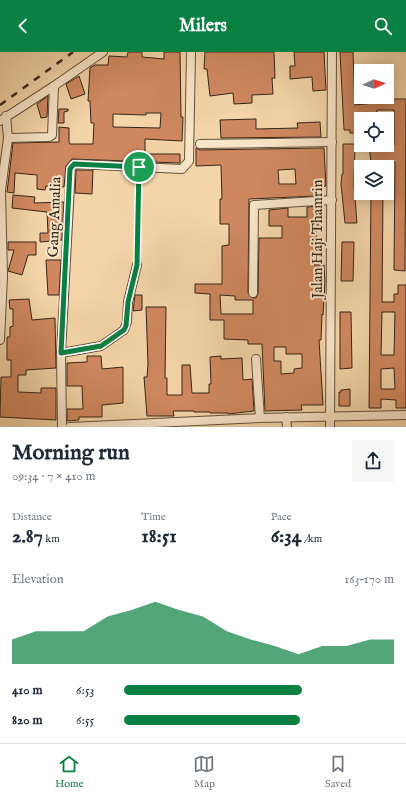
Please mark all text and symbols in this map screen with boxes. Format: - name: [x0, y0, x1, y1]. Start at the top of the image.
- icon: back: [12, 15, 34, 37]
- text: Milers: [179, 15, 227, 38]
- icon: search: [372, 15, 394, 37]
- north arrow: [354, 64, 394, 104]
- map controls: [354, 64, 394, 200]
- button: locate: [354, 112, 394, 152]
- pin: [122, 150, 156, 184]
- icon: arrive: [128, 156, 150, 178]
- button: layers: [354, 160, 394, 200]
- street label: Gang Amalia: [44, 176, 65, 258]
- street label: Jalan Haji Thamrin: [308, 180, 327, 300]
- text: Morning run: [12, 439, 130, 467]
- button: share: [352, 440, 394, 482]
- text: 09:34 · 7 × 410 m: [12, 468, 96, 485]
- text: Distance: [12, 510, 52, 524]
- text: Time: [141, 510, 166, 524]
- text: Pace: [271, 510, 291, 524]
- text: 2.87: [12, 524, 43, 549]
- text: 18:51: [141, 524, 177, 549]
- text: 6:34: [271, 524, 302, 549]
- text: km: [43, 532, 60, 546]
- text: /km: [302, 532, 322, 546]
- text: Elevation: [12, 571, 64, 588]
- text: 163–170 m: [344, 571, 394, 588]
- text: 410 m: [12, 682, 42, 699]
- text: 6:53: [76, 682, 94, 699]
- text: 820 m: [12, 712, 42, 729]
- text: 6:55: [76, 712, 94, 729]
- tab: Home: [55, 753, 84, 791]
- tab: Map: [193, 753, 215, 791]
- tab: Saved: [325, 753, 351, 791]

